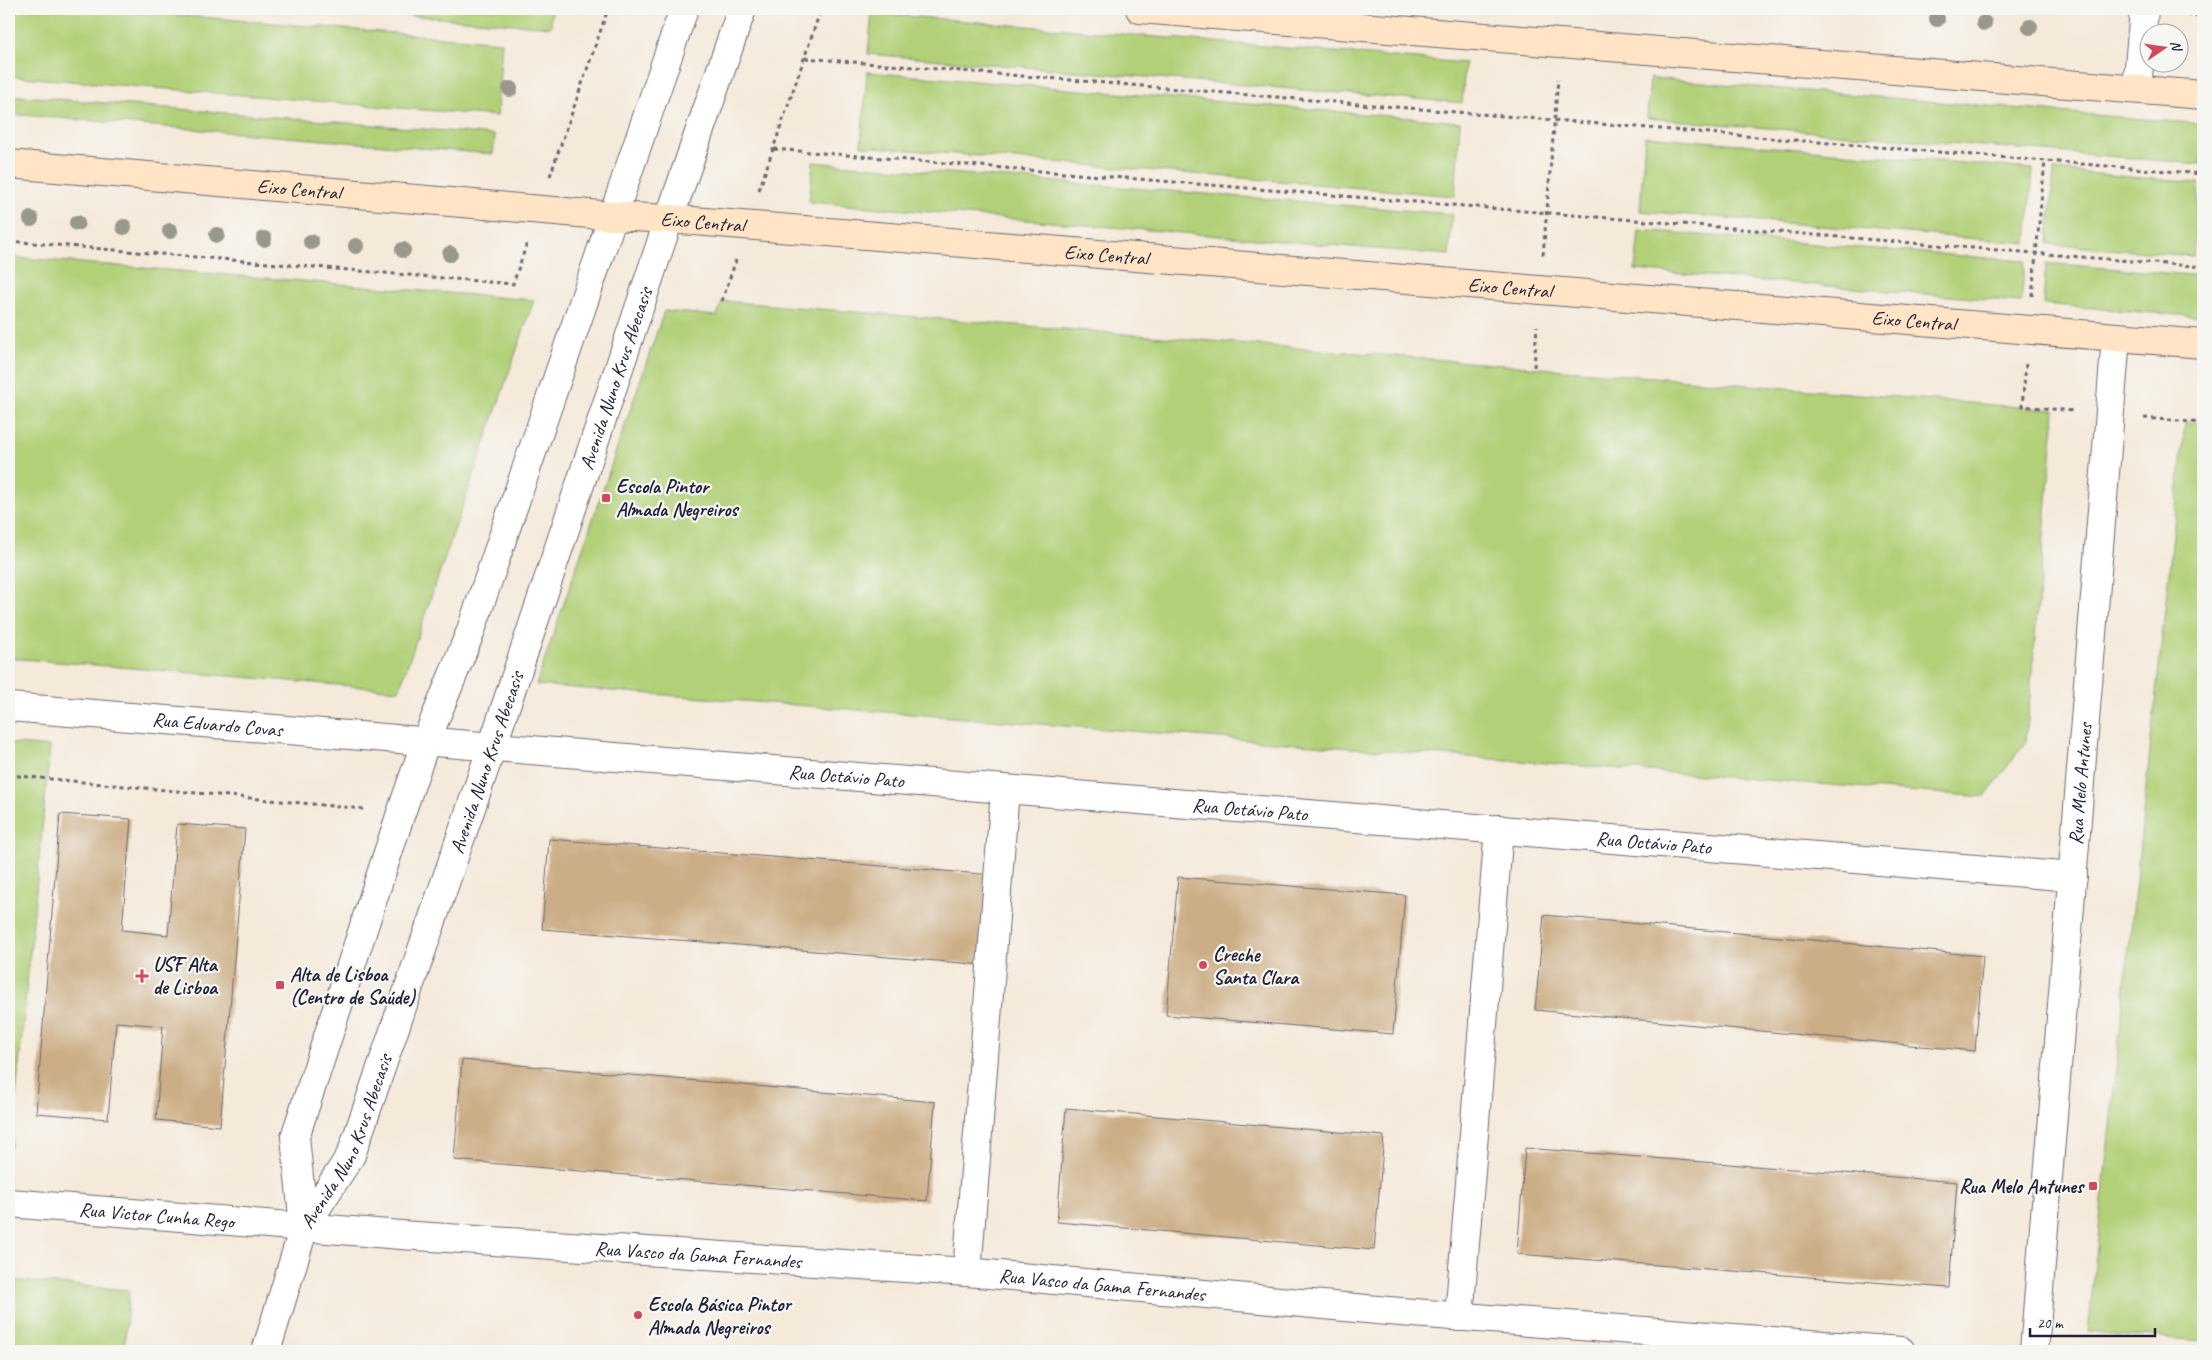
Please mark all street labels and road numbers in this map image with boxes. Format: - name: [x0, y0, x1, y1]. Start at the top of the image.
- street label: Eixo Central: [256, 173, 345, 205]
- street label: Eixo Central: [660, 206, 749, 238]
- street label: Eixo Central: [1063, 239, 1153, 271]
- street label: Eixo Central: [1467, 272, 1556, 304]
- street label: Avenida Nuno Krus Abecasis: [573, 282, 658, 473]
- street label: Eixo Central: [1871, 305, 1960, 337]
- street label: Avenida Nuno Krus Abecasis: [444, 666, 530, 857]
- street label: Rua Eduardo Covas: [151, 706, 286, 742]
- street label: Rua Melo Antunes: [2062, 720, 2097, 846]
- street label: Rua Octávio Pato: [787, 759, 906, 793]
- street label: Rua Octávio Pato: [1191, 792, 1309, 826]
- street label: Rua Octávio Pato: [1595, 825, 1713, 860]
- street label: Avenida Nuno Krus Abecasis: [294, 1049, 398, 1233]
- street label: Rua Victor Cunha Rego: [78, 1196, 237, 1234]
- street label: Rua Vasco da Gama Fernandes: [594, 1235, 804, 1274]
- street label: Rua Vasco da Gama Fernandes: [998, 1262, 1208, 1307]

